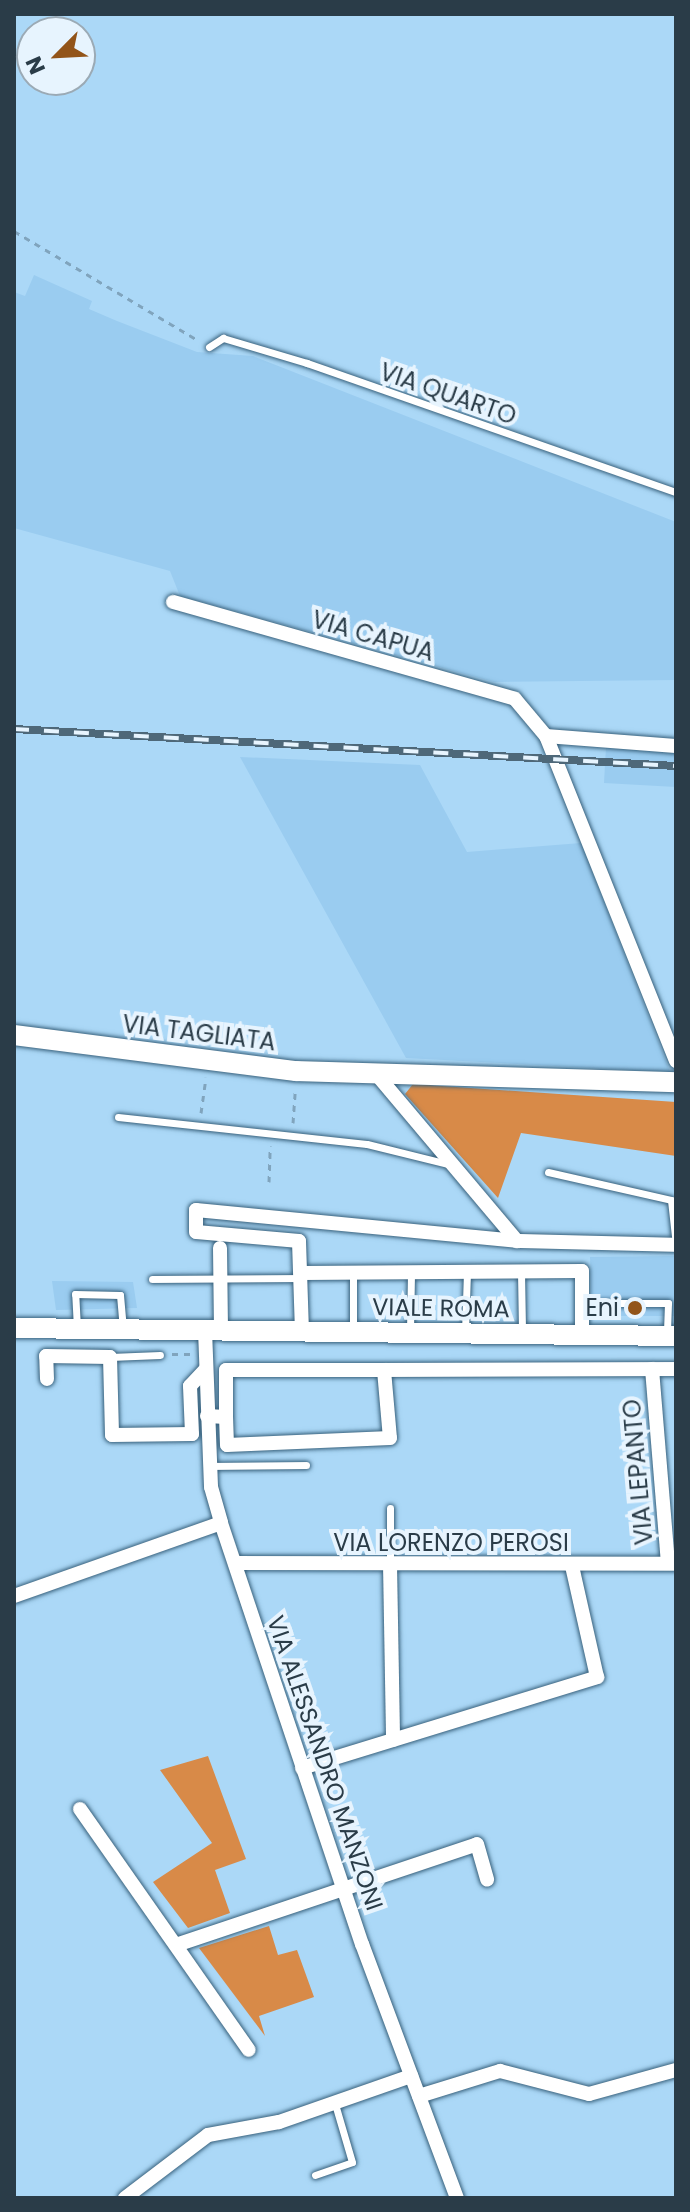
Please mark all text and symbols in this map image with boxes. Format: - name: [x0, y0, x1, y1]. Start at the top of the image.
- north arrow: [16, 16, 96, 96]
- text: N: [18, 51, 53, 79]
- street label: VIA QUARTO: [376, 357, 520, 431]
- street label: VIA CAPUA: [309, 605, 437, 667]
- street label: VIA TAGLIATA: [121, 1009, 277, 1057]
- street label: VIALE ROMA: [372, 1292, 510, 1324]
- place label: Eni: [585, 1294, 619, 1322]
- marker: Eni: [626, 1299, 644, 1317]
- street label: VIA LEPANTO: [617, 1398, 659, 1546]
- street label: VIA LORENZO PEROSI: [333, 1529, 569, 1557]
- street label: VIA ALESSANDRO MANZONI: [261, 1612, 389, 1914]

